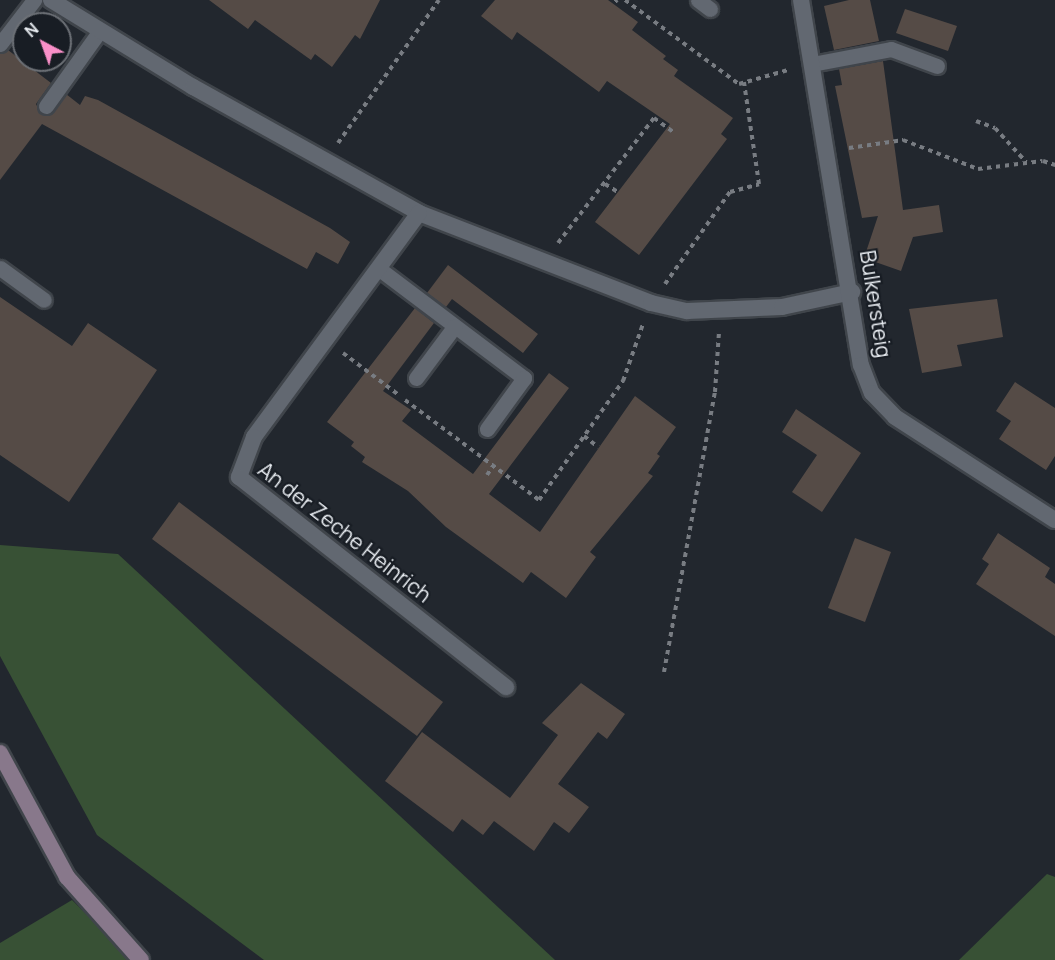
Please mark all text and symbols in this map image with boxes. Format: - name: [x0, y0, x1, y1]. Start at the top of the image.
- north arrow: [12, 12, 72, 72]
- text: N: [20, 18, 43, 42]
- street label: Bulkersteig: [855, 248, 897, 360]
- street label: An der Zeche Heinrich: [253, 457, 437, 607]

